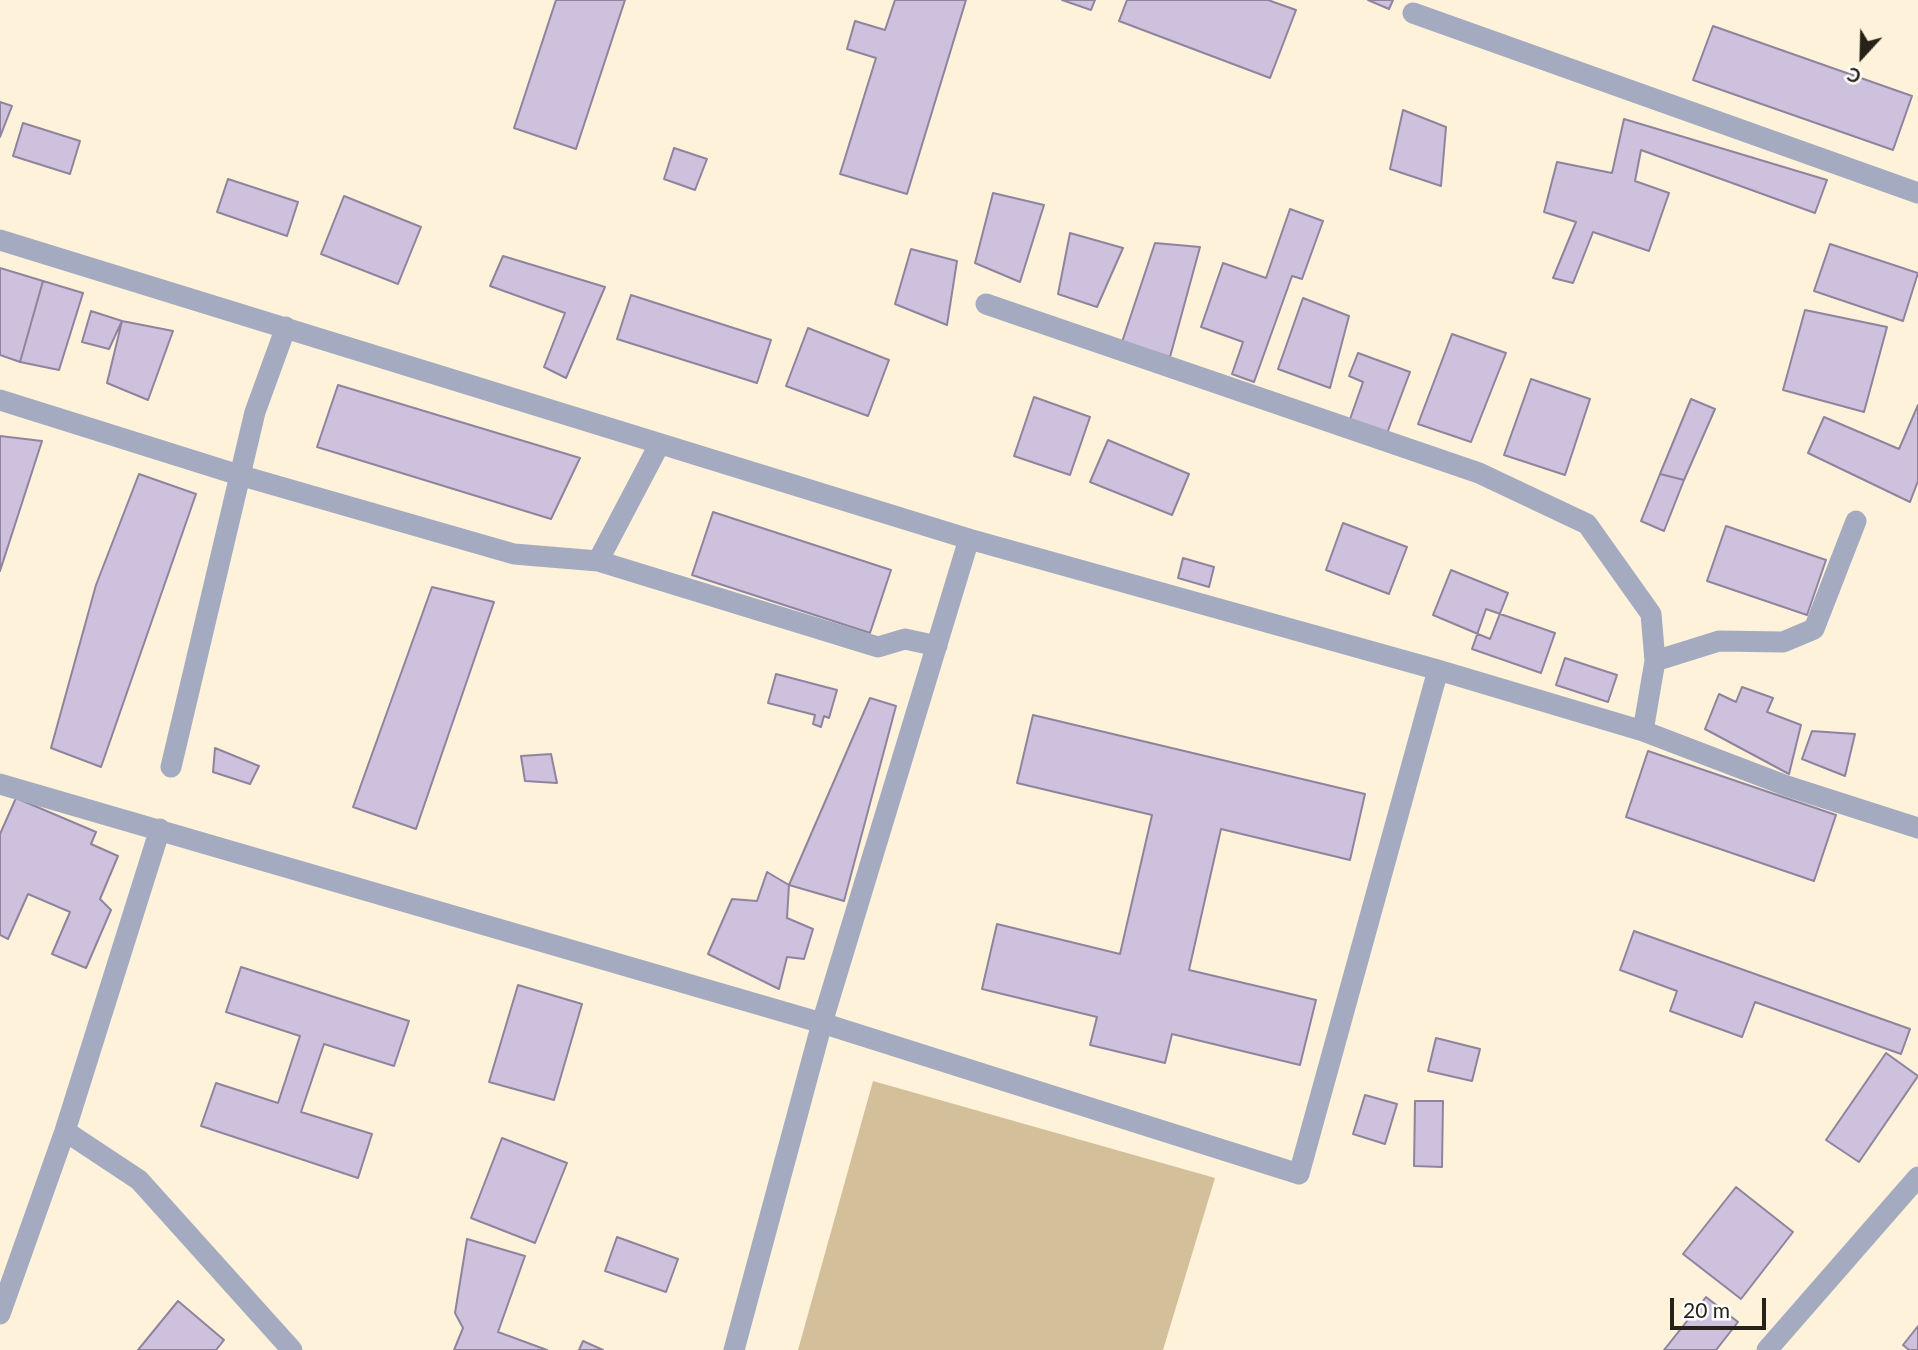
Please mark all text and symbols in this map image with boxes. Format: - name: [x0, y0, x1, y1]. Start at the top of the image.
- north arrow: [1827, 21, 1897, 91]
- text: С: [1844, 63, 1864, 89]
- scale bar: [1673, 1284, 1769, 1328]
- text: 20 m: [1683, 1297, 1730, 1322]

